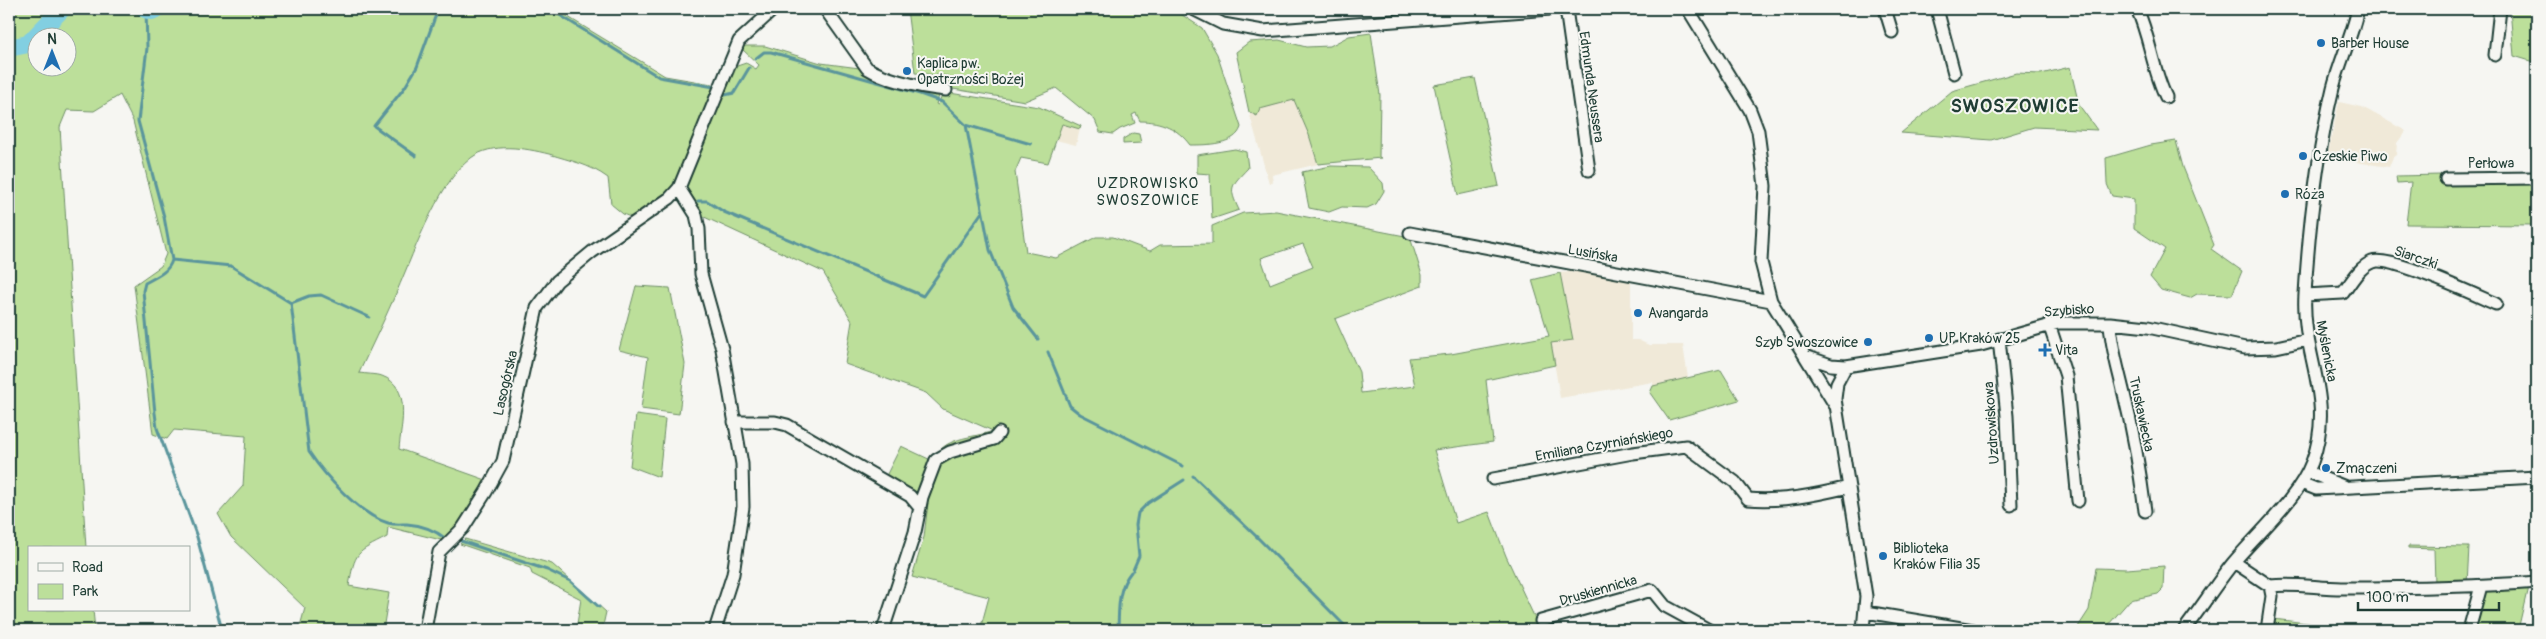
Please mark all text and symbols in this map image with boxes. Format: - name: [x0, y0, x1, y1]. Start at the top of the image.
- north arrow: [28, 28, 78, 78]
- street label: Edmunda Neussera: [1575, 30, 1608, 144]
- text: N: [47, 31, 57, 48]
- place label: Barber House: [2331, 35, 2409, 52]
- marker: Barber House: [2315, 37, 2327, 49]
- place label: Kaplica pw. Opatrzności Bożej: [917, 55, 1024, 88]
- marker: Kaplica pw. Opatrzności Bożej: [901, 65, 913, 77]
- district label: SWOSZOWICE: [1951, 94, 2079, 118]
- place label: Czeskie Piwo: [2313, 148, 2388, 165]
- marker: Czeskie Piwo: [2297, 150, 2309, 162]
- street label: Perłowa: [2468, 155, 2514, 172]
- district label: UZDROWISKO SWOSZOWICE: [1096, 174, 1200, 210]
- place label: Róża: [2295, 186, 2325, 203]
- marker: Róża: [2279, 188, 2291, 200]
- street label: Lusińska: [1567, 241, 1619, 266]
- street label: Siarczki: [2392, 242, 2440, 273]
- street label: Szybisko: [2043, 300, 2095, 321]
- place label: Avangarda: [1648, 305, 1708, 322]
- marker: Avangarda: [1632, 307, 1644, 319]
- street label: Myślenicka: [2312, 319, 2341, 383]
- place label: UP Kraków 25: [1939, 330, 2020, 347]
- marker: UP Kraków 25: [1923, 332, 1935, 344]
- place label: Szyb Swoszowice: [1755, 334, 1858, 351]
- marker: Szyb Swoszowice: [1862, 336, 1874, 348]
- place label: Vita: [2055, 342, 2078, 359]
- marker: Vita: [2039, 344, 2051, 356]
- street label: Lasogórska: [490, 349, 521, 417]
- street label: Truskawiecka: [2125, 375, 2158, 453]
- street label: Uzdrowiskowa: [1980, 381, 2003, 465]
- street label: Emiliana Czyrniańskiego: [1534, 424, 1675, 465]
- place label: Zmączeni: [2336, 460, 2397, 477]
- marker: Zmączeni: [2320, 462, 2332, 474]
- place label: Biblioteka Kraków Filia 35: [1893, 540, 1981, 573]
- legend: [28, 546, 190, 612]
- marker: Biblioteka Kraków Filia 35: [1877, 550, 1889, 562]
- text: Road: [72, 558, 103, 577]
- street label: Druskiennicka: [1557, 571, 1639, 610]
- scale bar: [2358, 579, 2500, 611]
- text: Park: [72, 582, 99, 601]
- text: 100 m: [2366, 588, 2409, 607]

